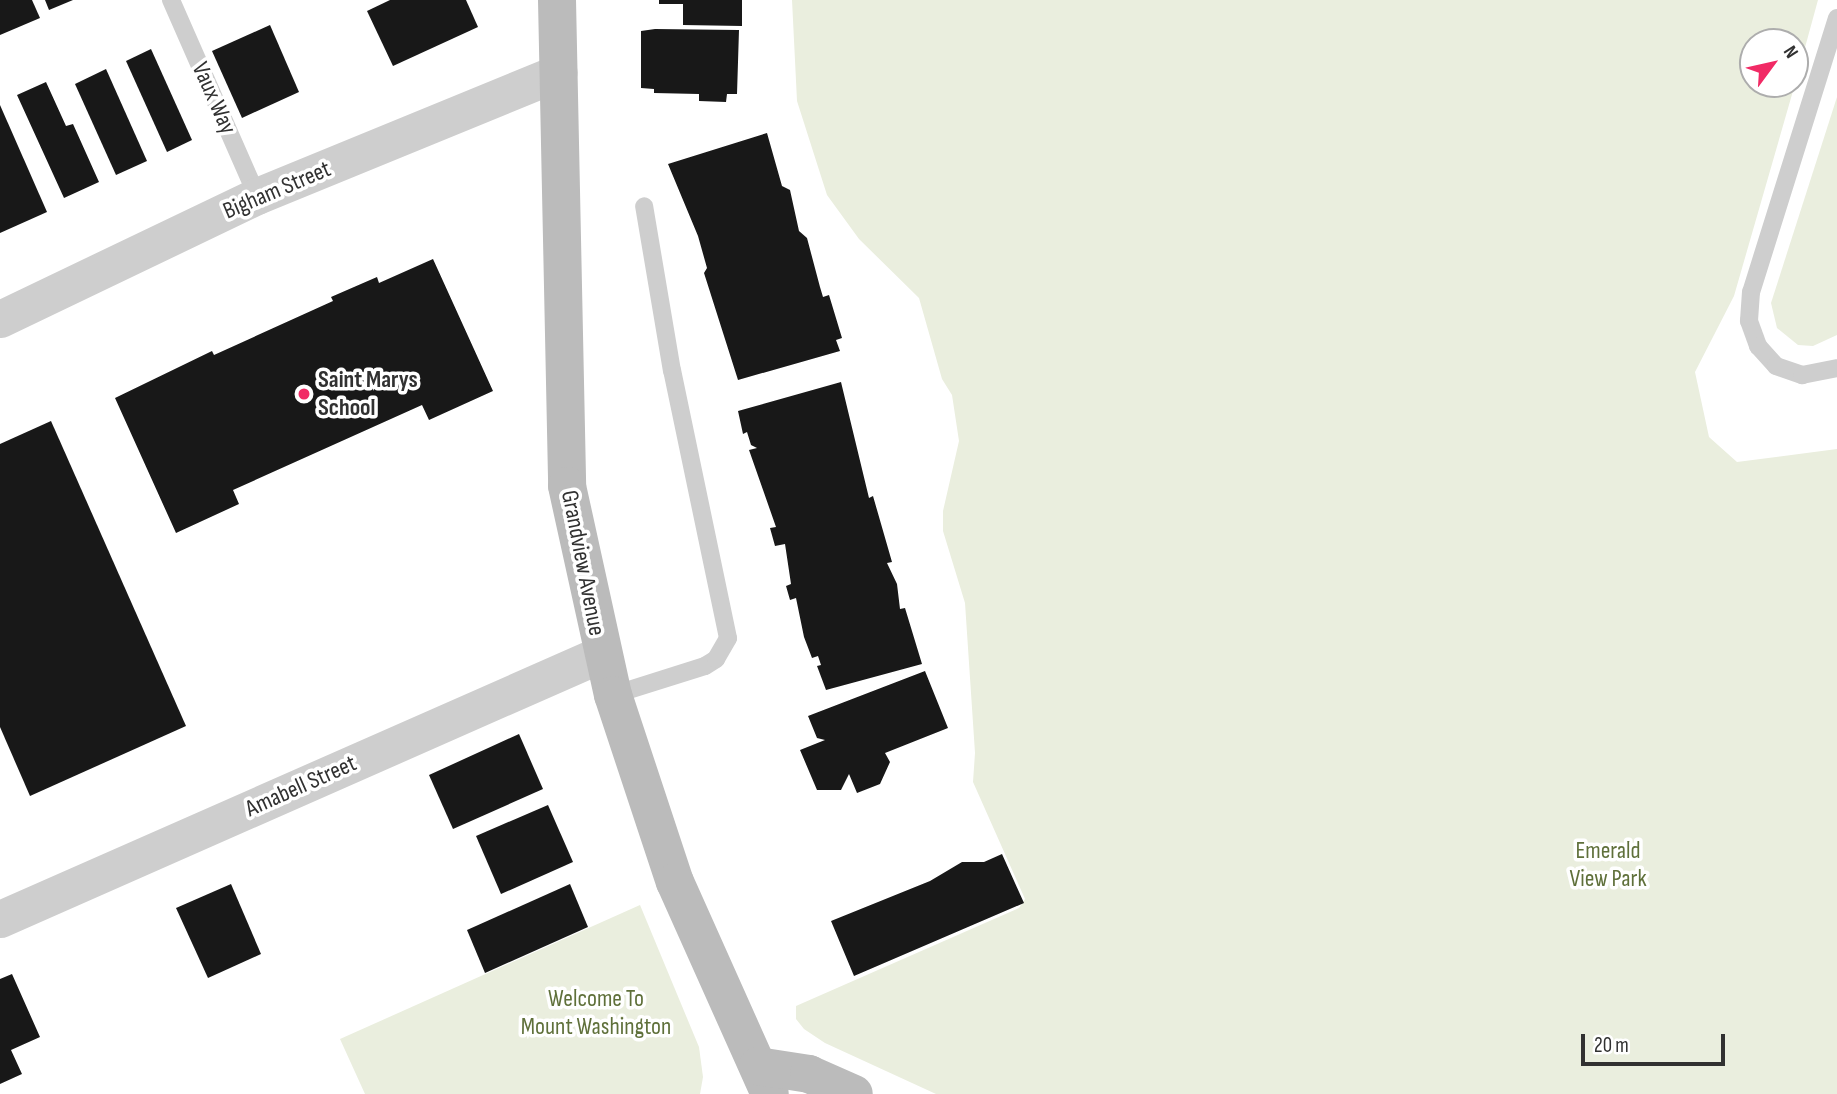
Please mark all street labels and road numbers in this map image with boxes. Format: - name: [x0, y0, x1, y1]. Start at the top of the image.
- street label: Vaux Way: [185, 58, 243, 138]
- street label: Bigham Street: [219, 154, 335, 226]
- street label: Grandview Avenue: [555, 488, 611, 638]
- street label: Amabell Street: [241, 749, 361, 823]

